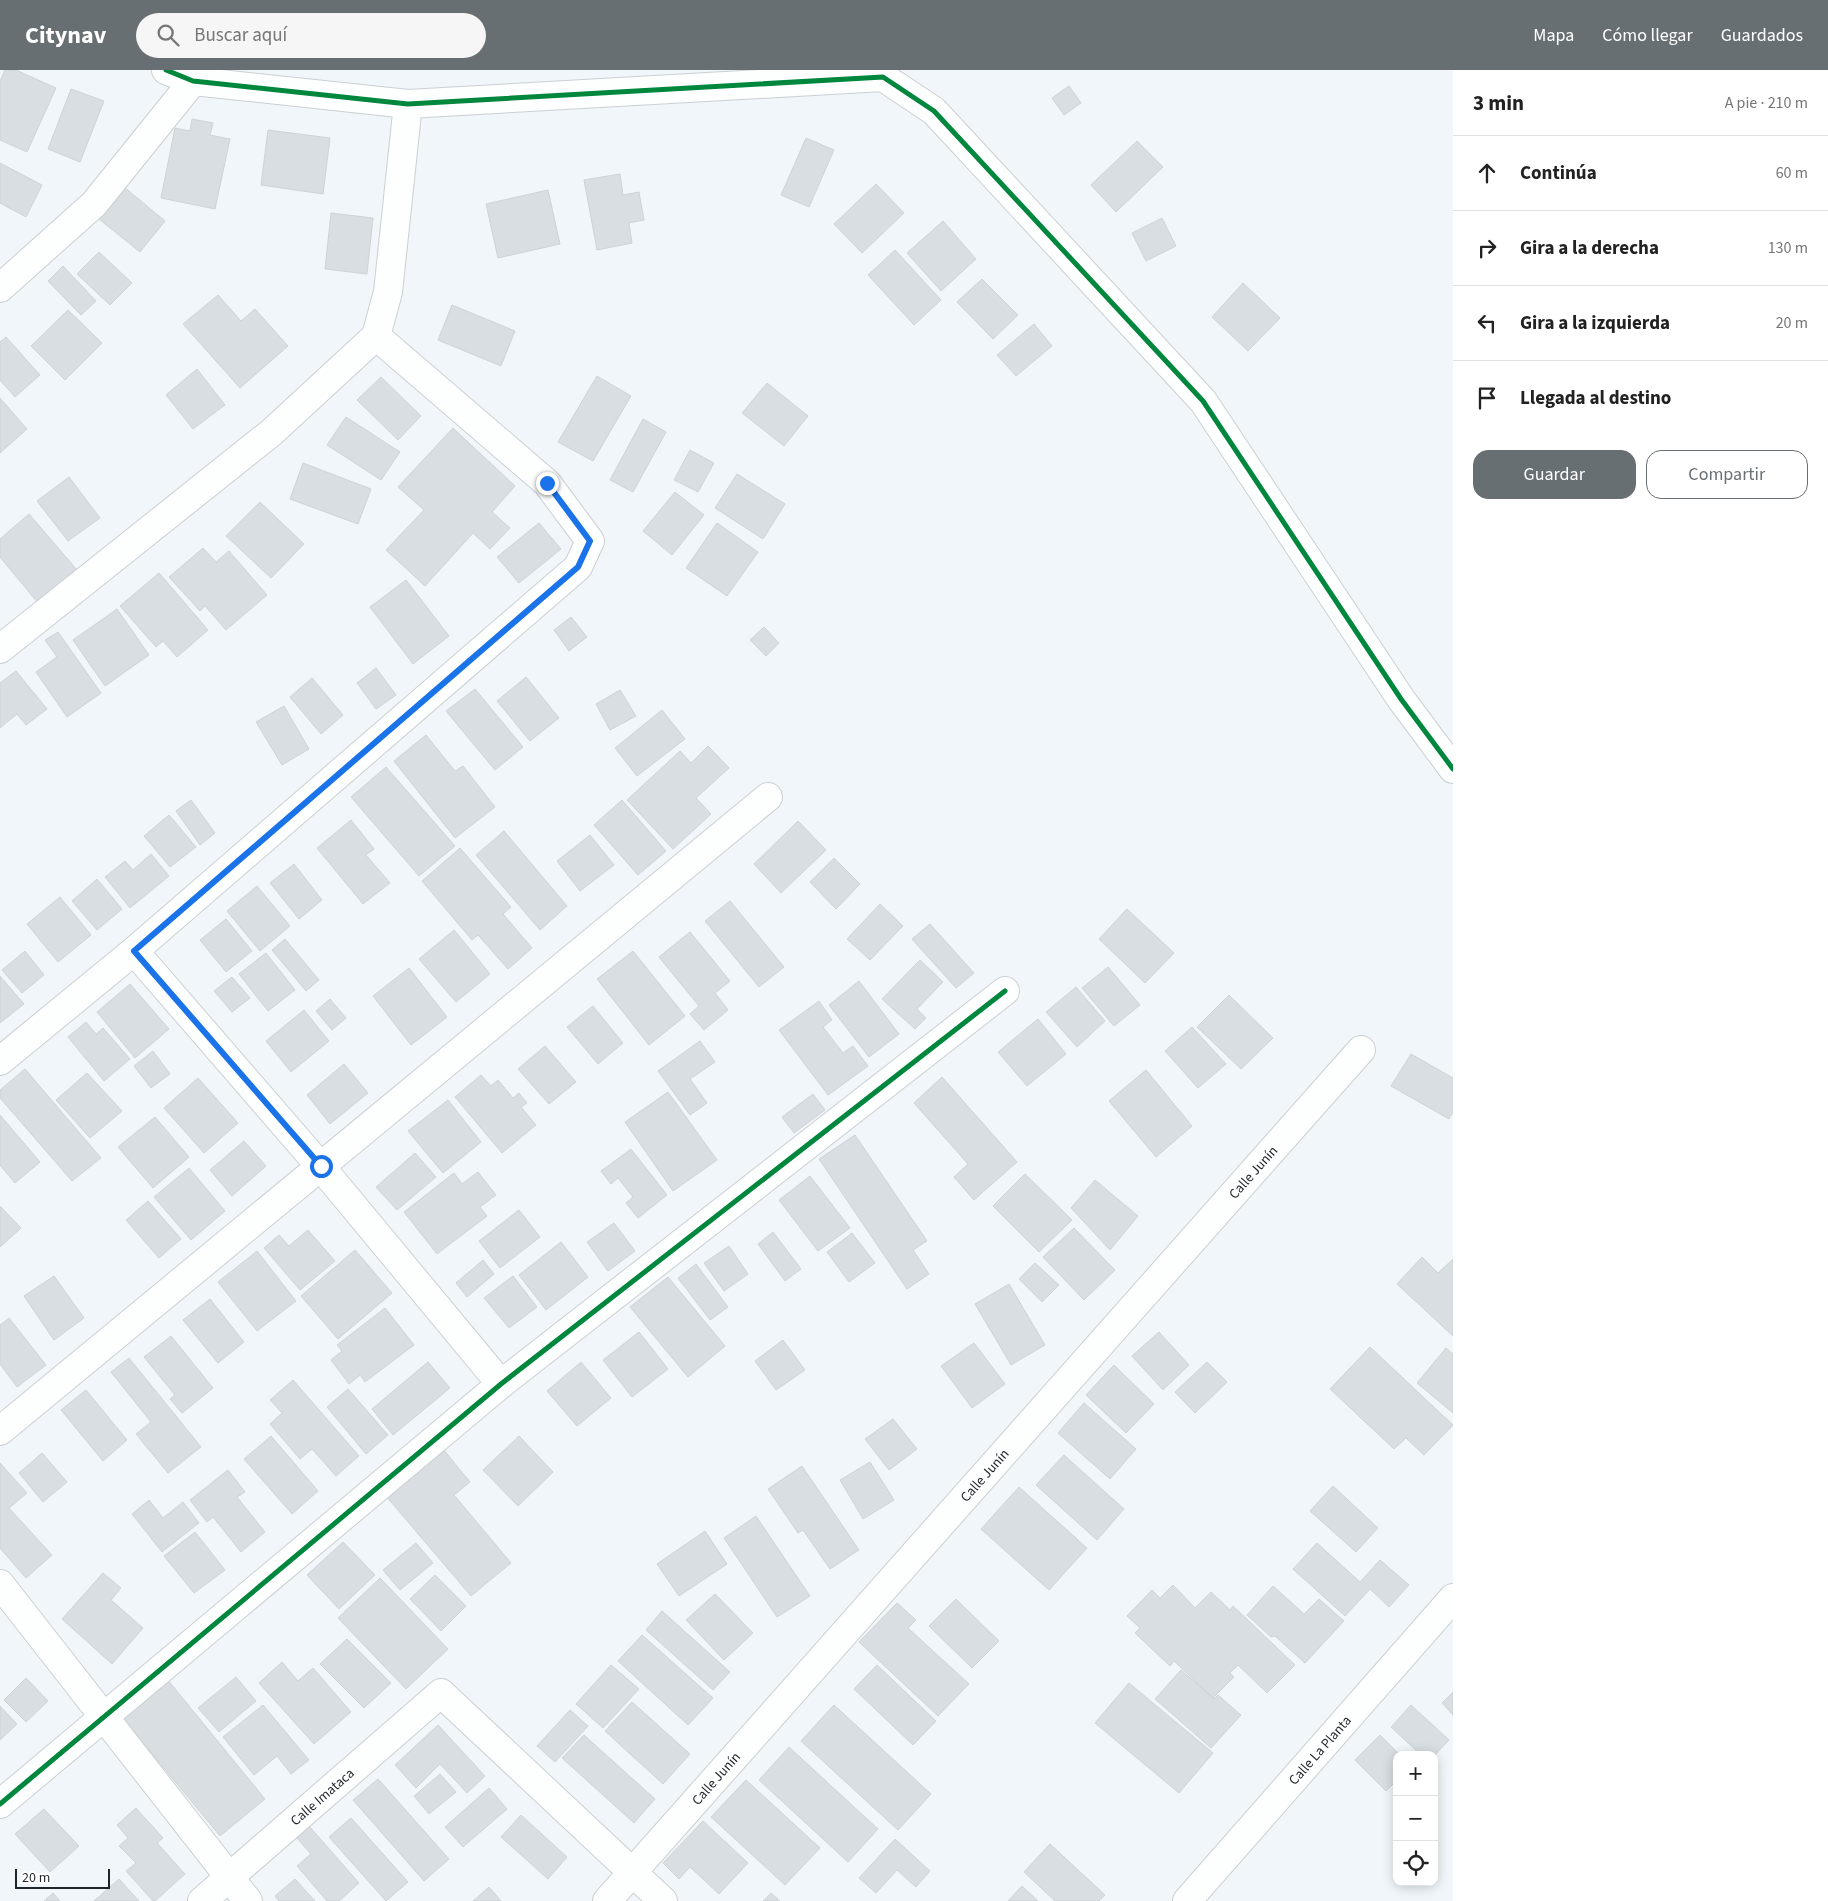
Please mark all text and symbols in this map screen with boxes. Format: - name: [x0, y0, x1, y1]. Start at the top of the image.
- search box: [136, 13, 486, 58]
- text: Citynav: [25, 18, 106, 53]
- icon: search: [154, 21, 182, 49]
- text: Buscar aquí: [194, 22, 287, 49]
- text: Mapa: [1533, 23, 1574, 48]
- text: Cómo llegar: [1602, 23, 1693, 48]
- text: Guardados: [1721, 23, 1803, 48]
- text: 3 min: [1473, 88, 1524, 118]
- text: A pie · 210 m: [1725, 92, 1808, 114]
- icon: ahead: [1473, 159, 1501, 187]
- text: Continúa: [1520, 160, 1597, 187]
- text: 60 m: [1776, 162, 1808, 184]
- icon: right: [1473, 234, 1501, 262]
- text: Gira a la derecha: [1520, 235, 1659, 262]
- text: 130 m: [1768, 237, 1808, 259]
- icon: left: [1473, 309, 1501, 337]
- text: Gira a la izquierda: [1520, 310, 1670, 337]
- text: 20 m: [1776, 312, 1808, 334]
- icon: arrive: [1473, 384, 1501, 412]
- text: Llegada al destino: [1520, 385, 1671, 412]
- button: Guardar: [1473, 450, 1636, 499]
- button: Compartir: [1646, 450, 1808, 499]
- route end: [536, 472, 559, 495]
- street label: Calle Junín: [1225, 1142, 1283, 1204]
- route start: [310, 1155, 333, 1178]
- street label: Calle Junín: [956, 1445, 1014, 1507]
- street label: Calle La Planta: [1284, 1712, 1356, 1790]
- street label: Calle Junín: [687, 1748, 746, 1810]
- map controls: [1393, 1751, 1438, 1886]
- button: +: [1393, 1751, 1438, 1796]
- street label: Calle Imataca: [286, 1764, 359, 1831]
- button: −: [1393, 1796, 1438, 1841]
- button: locate: [1393, 1841, 1438, 1886]
- scale bar: [15, 1866, 110, 1889]
- text: 20 m: [22, 1868, 50, 1888]

